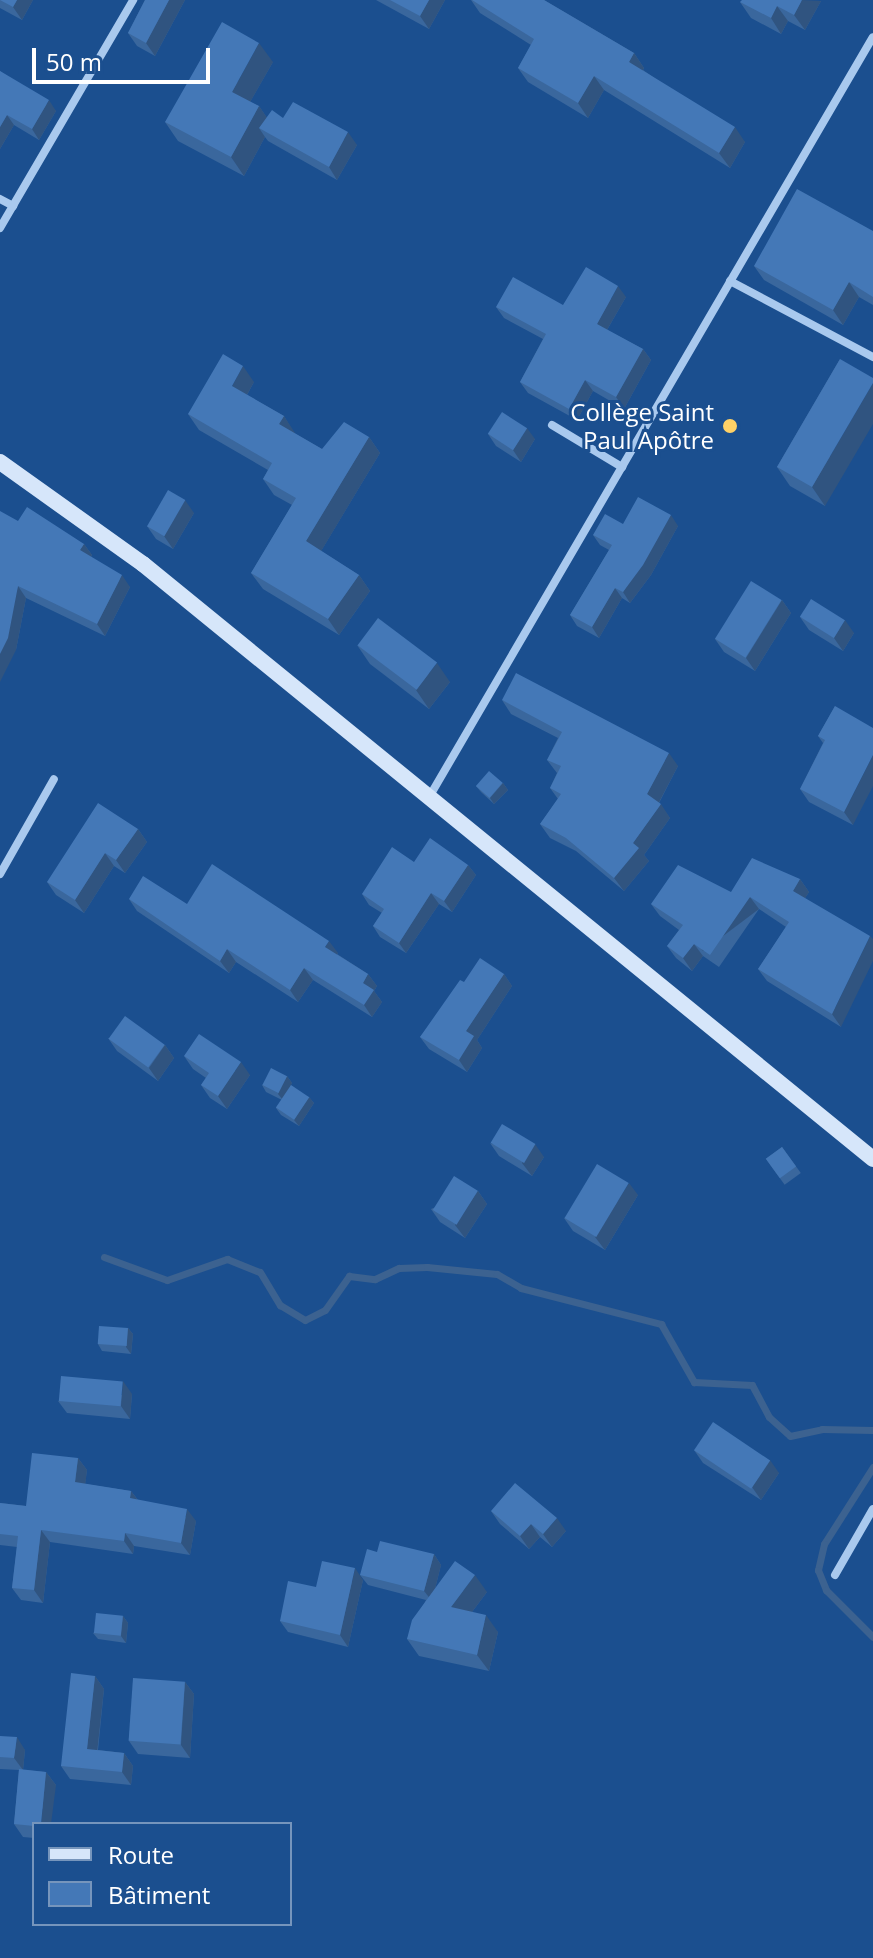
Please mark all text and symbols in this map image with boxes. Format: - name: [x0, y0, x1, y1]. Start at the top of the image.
- scale bar: [36, 32, 214, 82]
- text: 50 m: [46, 45, 102, 78]
- place label: Collège Saint Paul Apôtre: [570, 398, 714, 454]
- marker: Collège Saint Paul Apôtre: [721, 417, 739, 435]
- legend: [32, 1822, 292, 1926]
- text: Route: [108, 1838, 174, 1871]
- text: Bâtiment: [108, 1878, 210, 1911]

